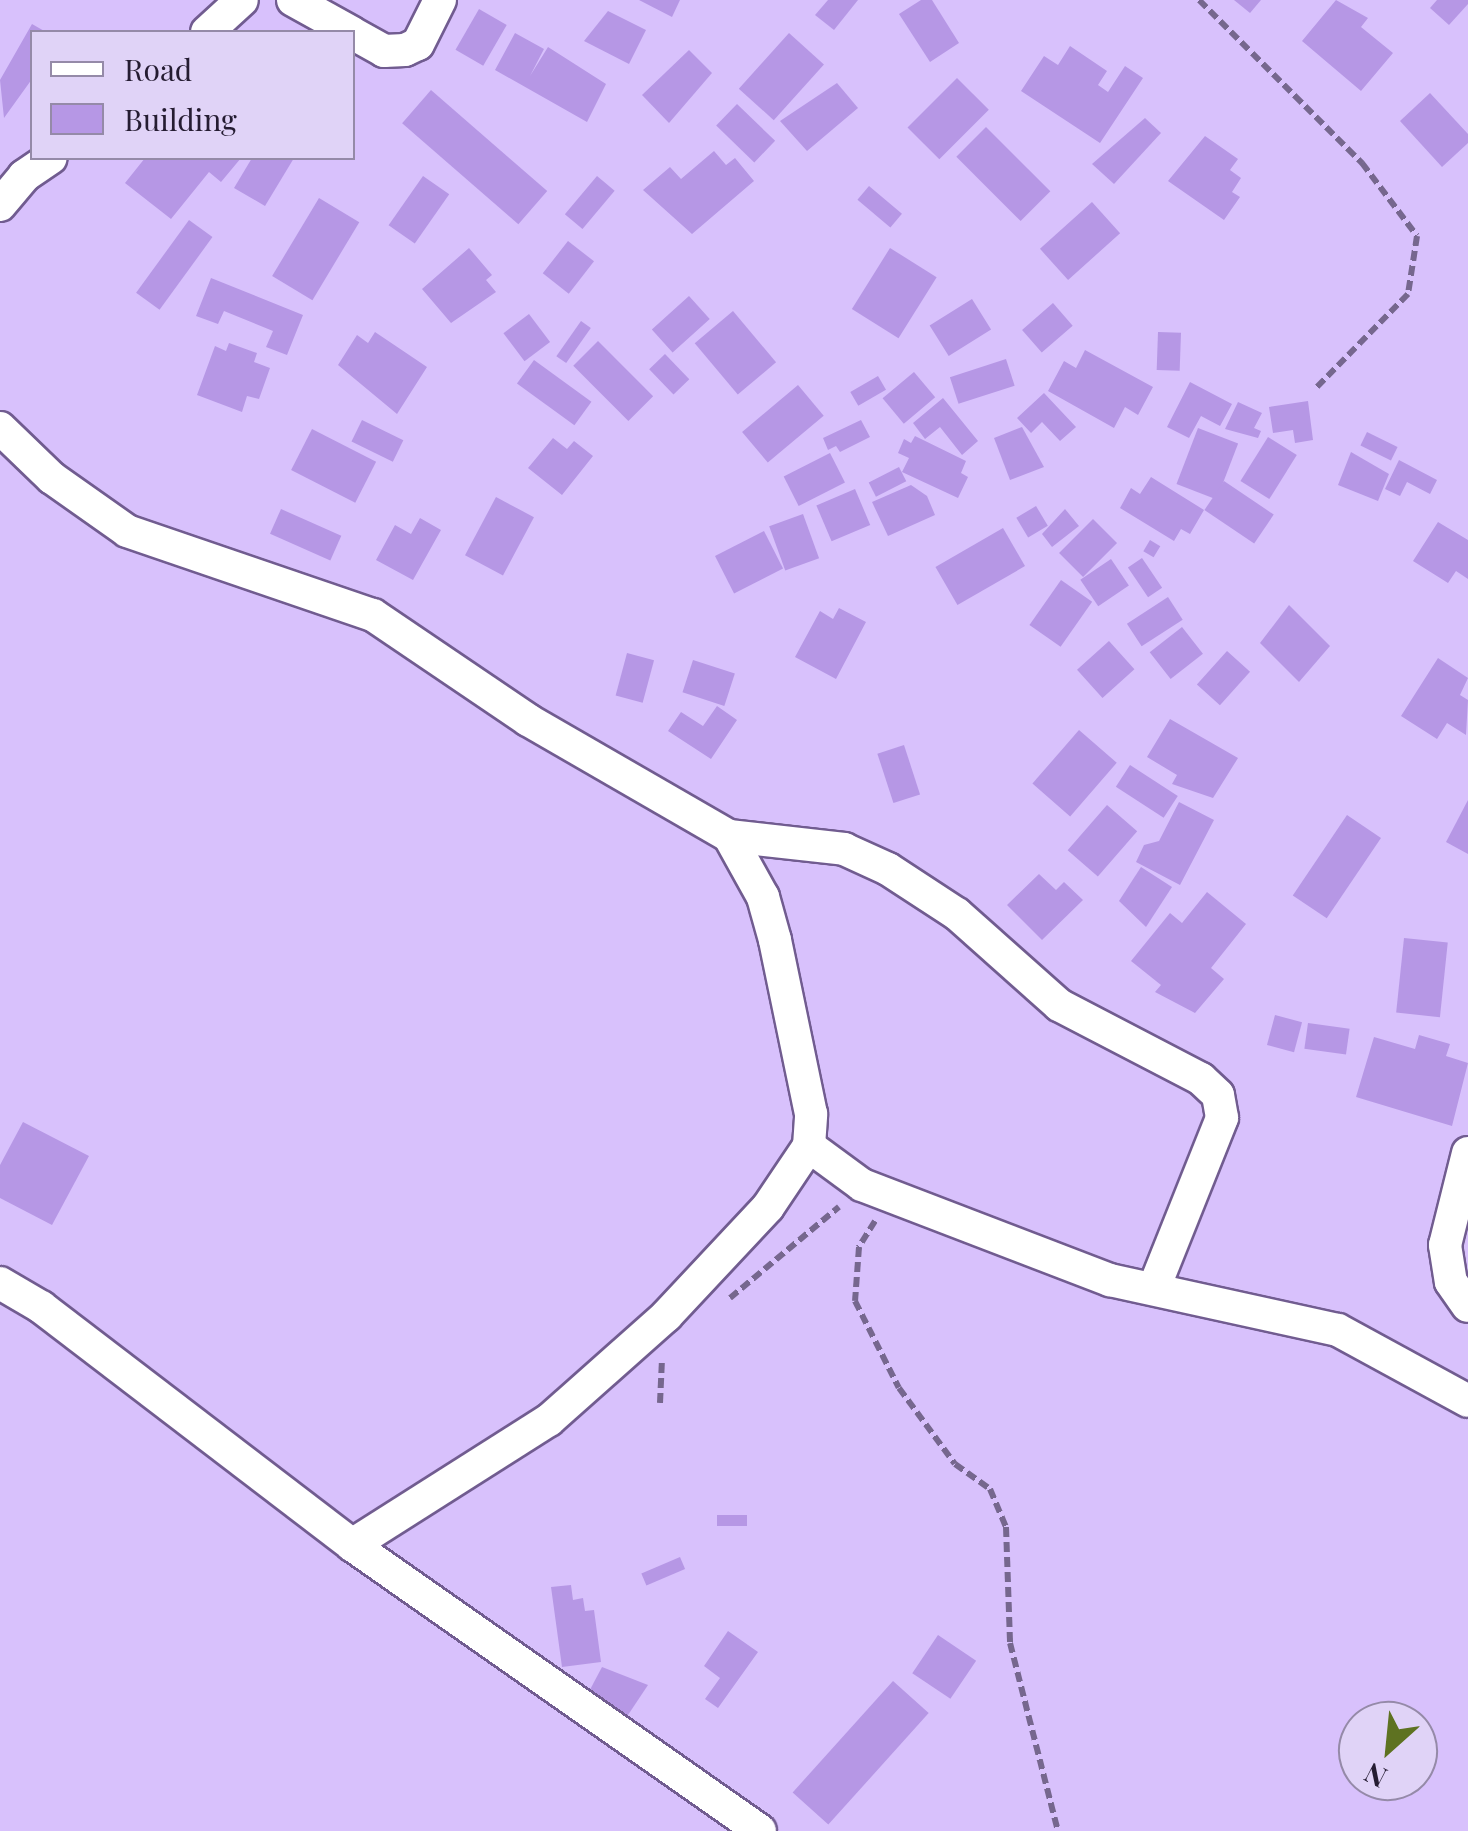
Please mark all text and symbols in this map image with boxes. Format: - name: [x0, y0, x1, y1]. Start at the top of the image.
- legend: [30, 30, 355, 160]
- text: Road: [124, 49, 192, 89]
- text: Building: [124, 99, 237, 139]
- north arrow: [1338, 1701, 1438, 1801]
- text: N: [1358, 1755, 1392, 1797]

